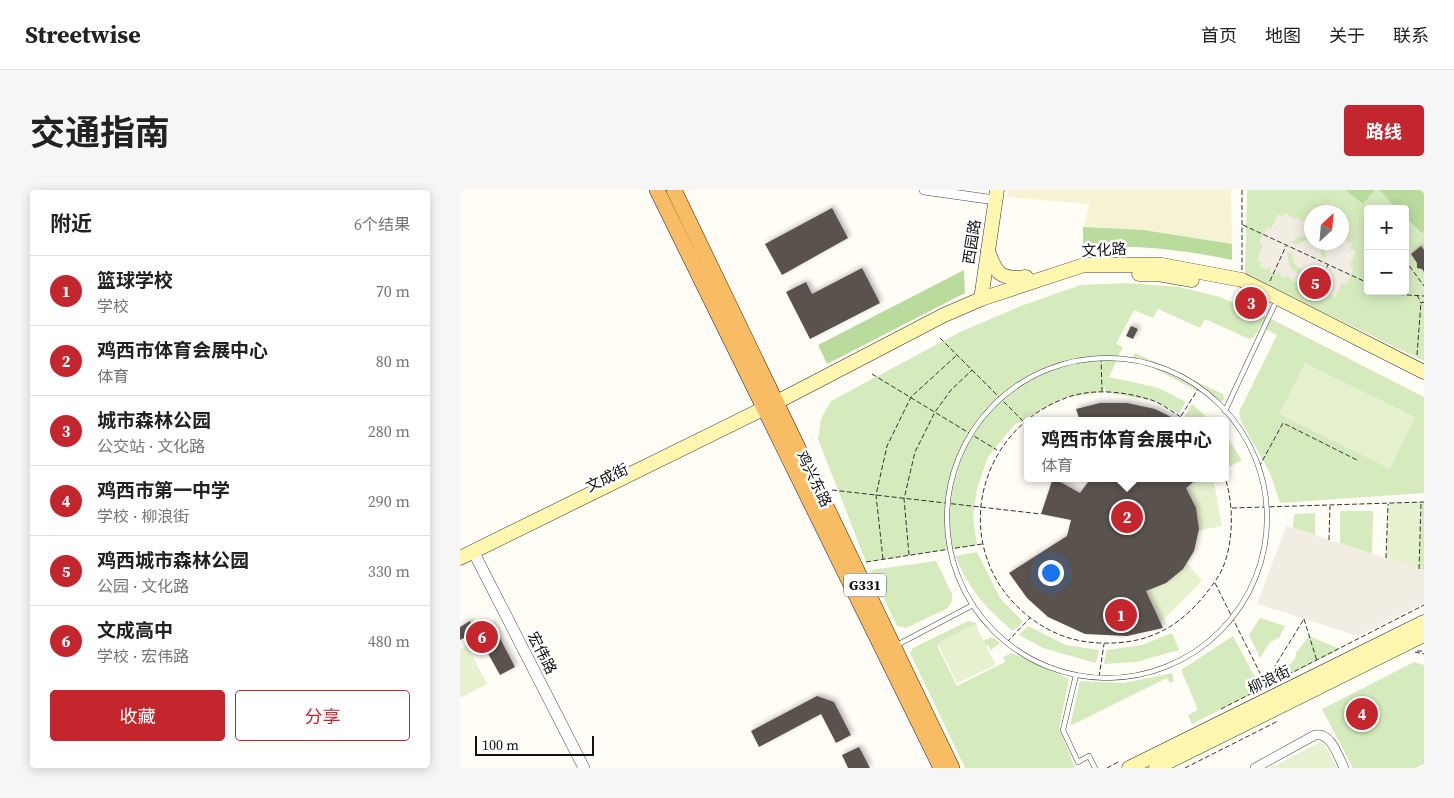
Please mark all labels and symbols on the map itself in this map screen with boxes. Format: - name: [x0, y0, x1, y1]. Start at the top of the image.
- north arrow: [1304, 205, 1349, 250]
- street label: 西园路: [958, 218, 985, 266]
- street label: 文化路: [1081, 238, 1127, 261]
- pin: 5: [1299, 264, 1331, 302]
- pin: 3: [1235, 284, 1267, 322]
- street label: 鸡兴东路: [792, 447, 837, 510]
- street label: 文成街: [582, 458, 632, 497]
- pin: 2: [1111, 498, 1143, 536]
- your location: [1038, 560, 1064, 586]
- road number: G331: [844, 574, 886, 596]
- pin: 1: [1105, 596, 1137, 634]
- pin: 6: [466, 618, 498, 656]
- street label: 宏伟路: [523, 628, 562, 678]
- street label: 柳浪街: [1244, 660, 1294, 699]
- pin: 4: [1346, 695, 1378, 733]
- scale bar: [475, 733, 594, 756]

